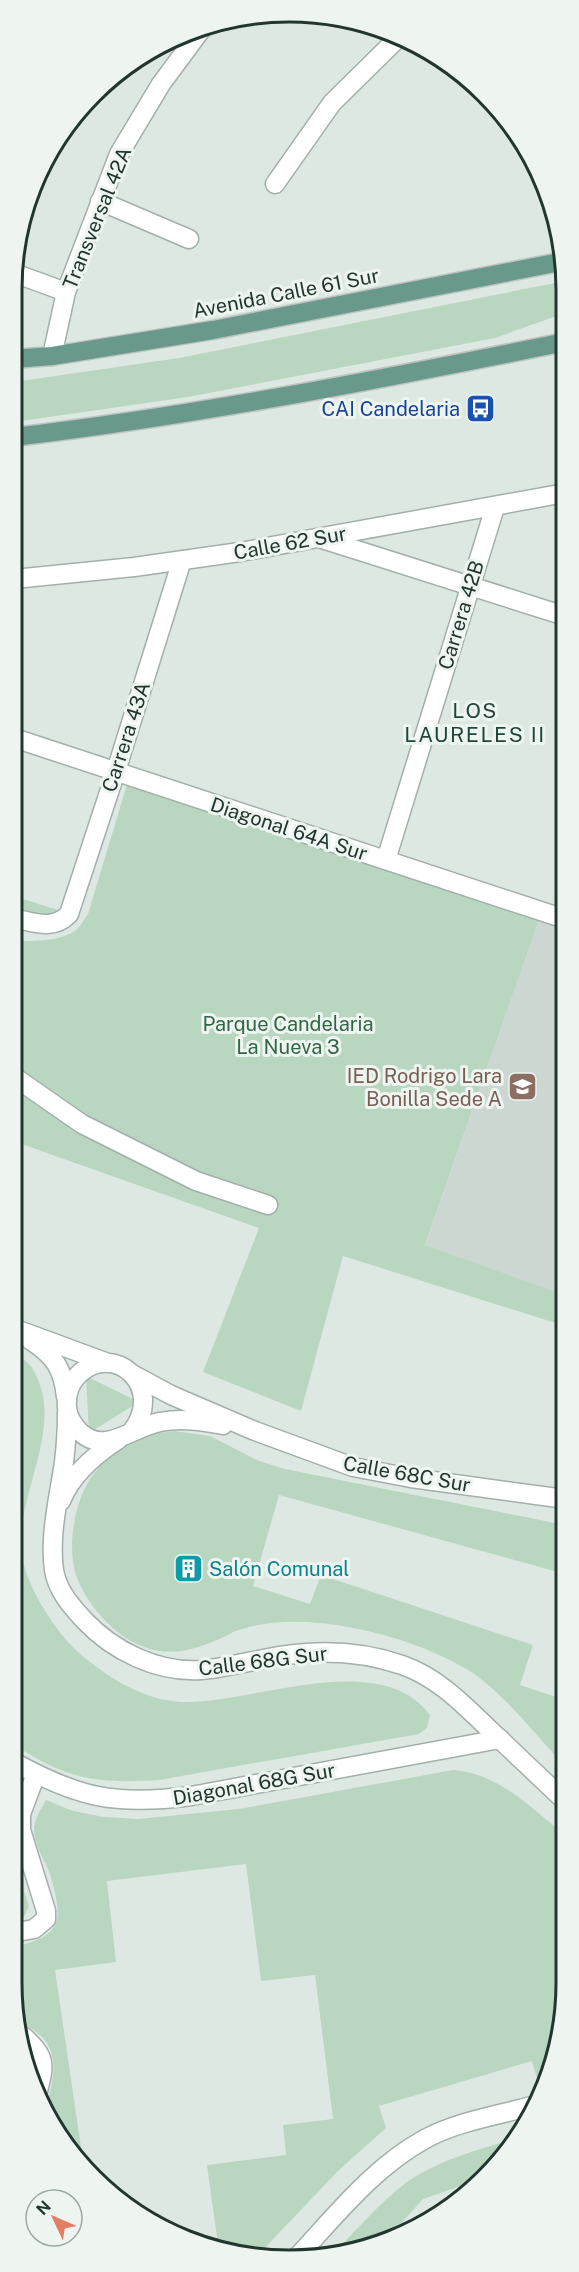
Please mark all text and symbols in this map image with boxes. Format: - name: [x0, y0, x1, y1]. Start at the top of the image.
- street label: Transversal 42A: [58, 143, 136, 293]
- street label: Avenida Calle 61 Sur: [191, 263, 381, 323]
- bus stop icon: CAI Candelaria: [465, 393, 497, 425]
- place label: CAI Candelaria: [321, 397, 460, 421]
- street label: Calle 62 Sur: [232, 521, 349, 565]
- street label: Carrera 42B: [433, 558, 489, 672]
- street label: Carrera 43A: [97, 679, 155, 795]
- district label: LOS LAURELES II: [404, 698, 546, 747]
- street label: Diagonal 64A Sur: [207, 792, 371, 866]
- park label: Parque Candelaria La Nueva 3: [202, 1012, 374, 1059]
- place label: IED Rodrigo Lara Bonilla Sede A: [347, 1064, 502, 1111]
- school or university icon: IED Rodrigo Lara Bonilla Sede A: [507, 1071, 539, 1103]
- street label: Calle 68C Sur: [341, 1451, 473, 1497]
- building icon: Salón Comunal: [172, 1553, 204, 1585]
- place label: Salón Comunal: [209, 1557, 349, 1581]
- street label: Calle 68G Sur: [197, 1641, 329, 1681]
- street label: Diagonal 68G Sur: [171, 1758, 337, 1810]
- north arrow: [24, 2188, 84, 2248]
- text: N: [32, 2197, 55, 2219]

